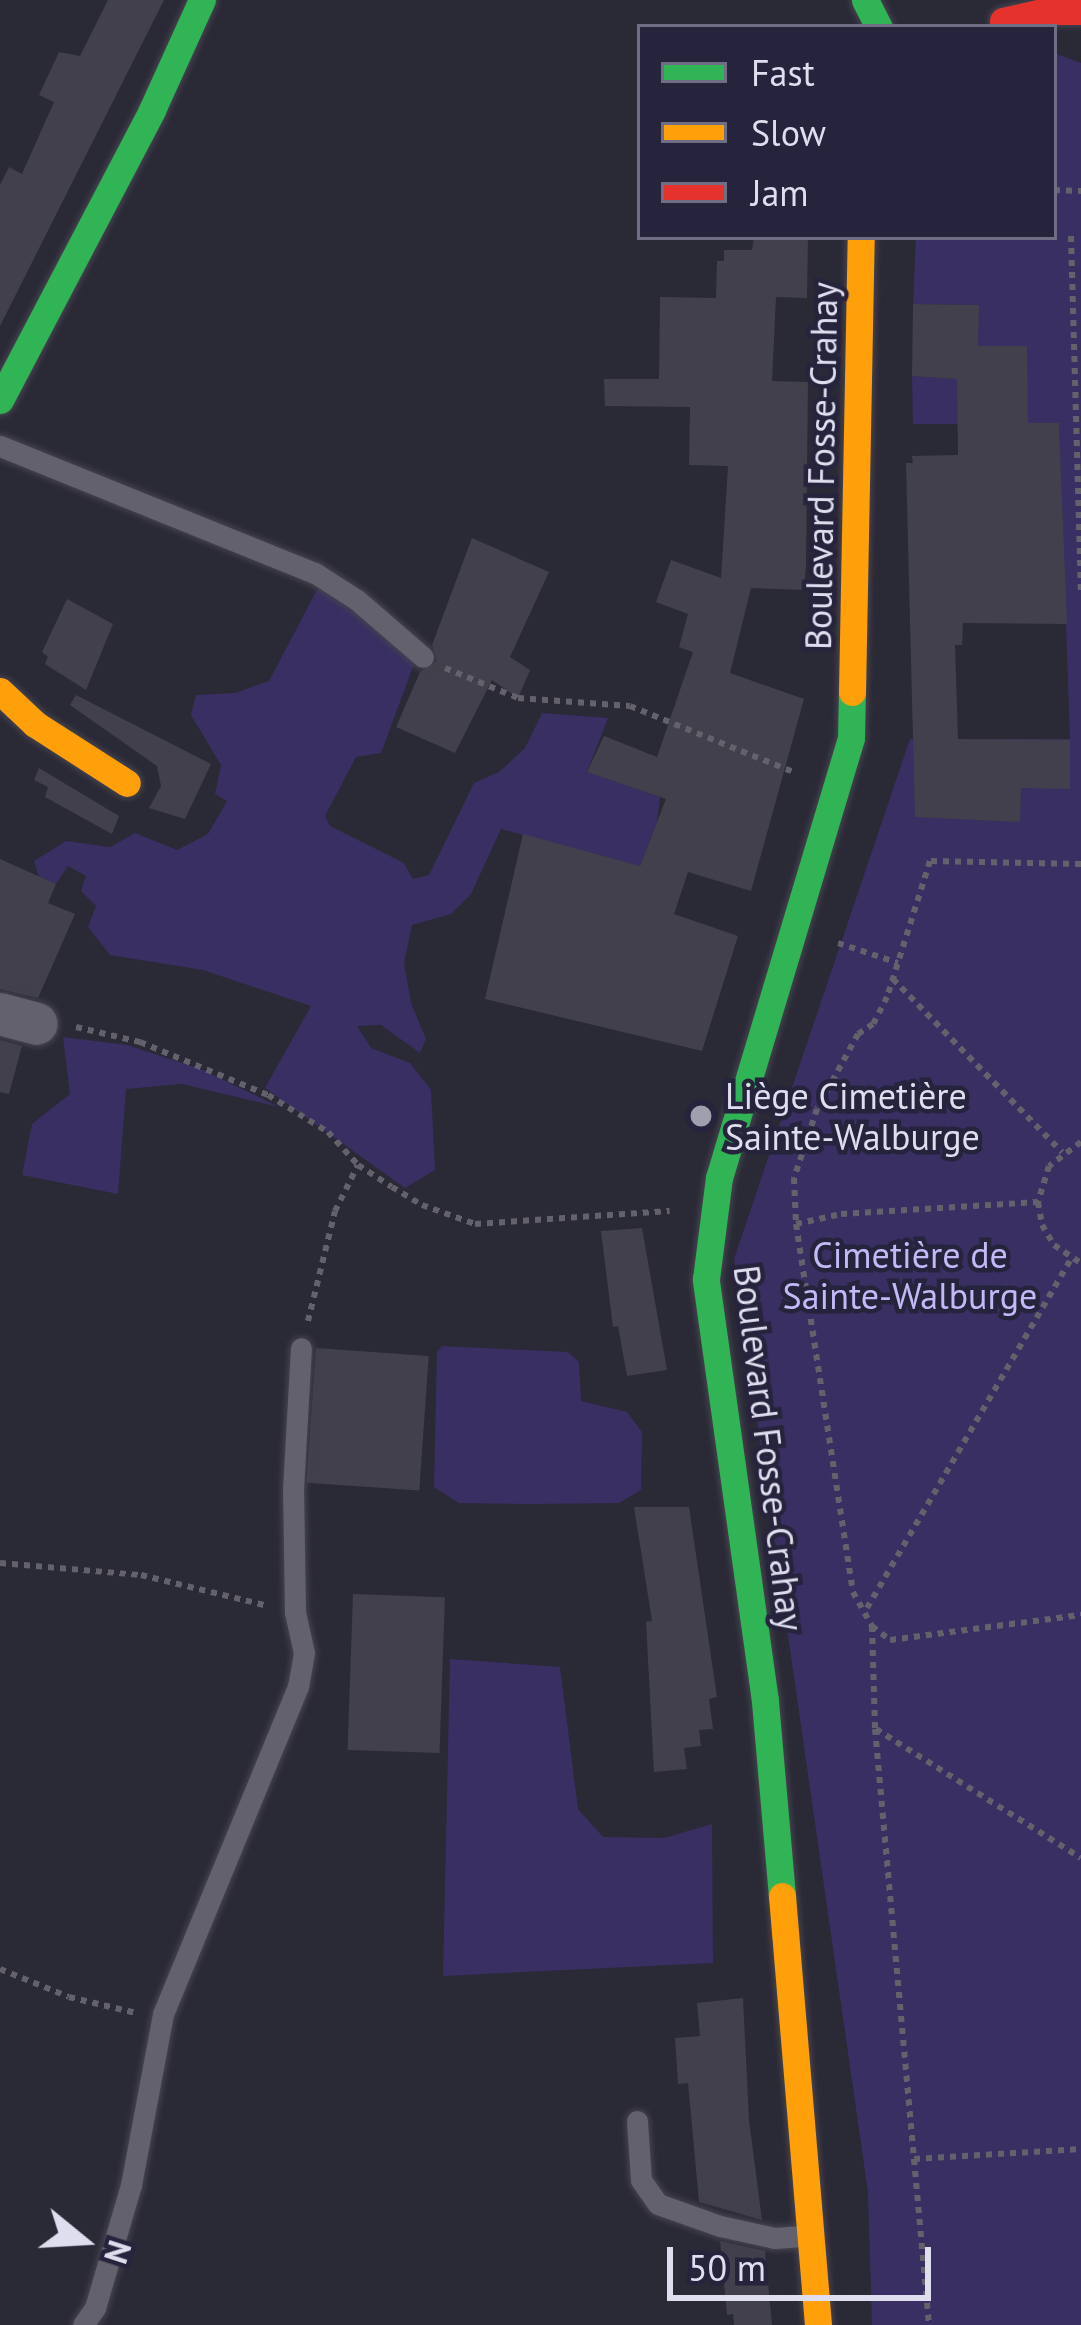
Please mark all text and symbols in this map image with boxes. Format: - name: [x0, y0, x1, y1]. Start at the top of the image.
- legend: [637, 24, 1057, 240]
- text: Fast: [751, 49, 815, 96]
- text: Slow: [751, 109, 826, 156]
- text: Jam: [751, 169, 809, 216]
- street label: Boulevard Fosse-Crahay: [796, 282, 846, 650]
- place label: Liège Cimetière Sainte-Walburge: [725, 1073, 980, 1158]
- marker: Liège Cimetière Sainte-Walburge: [688, 1103, 714, 1129]
- park label: Cimetière de Sainte-Walburge: [783, 1232, 1037, 1317]
- street label: Boulevard Fosse-Crahay: [725, 1263, 813, 1633]
- north arrow: [24, 2181, 144, 2301]
- scale bar: [673, 2223, 937, 2297]
- text: N: [95, 2235, 143, 2269]
- text: 50 m: [688, 2244, 766, 2291]

